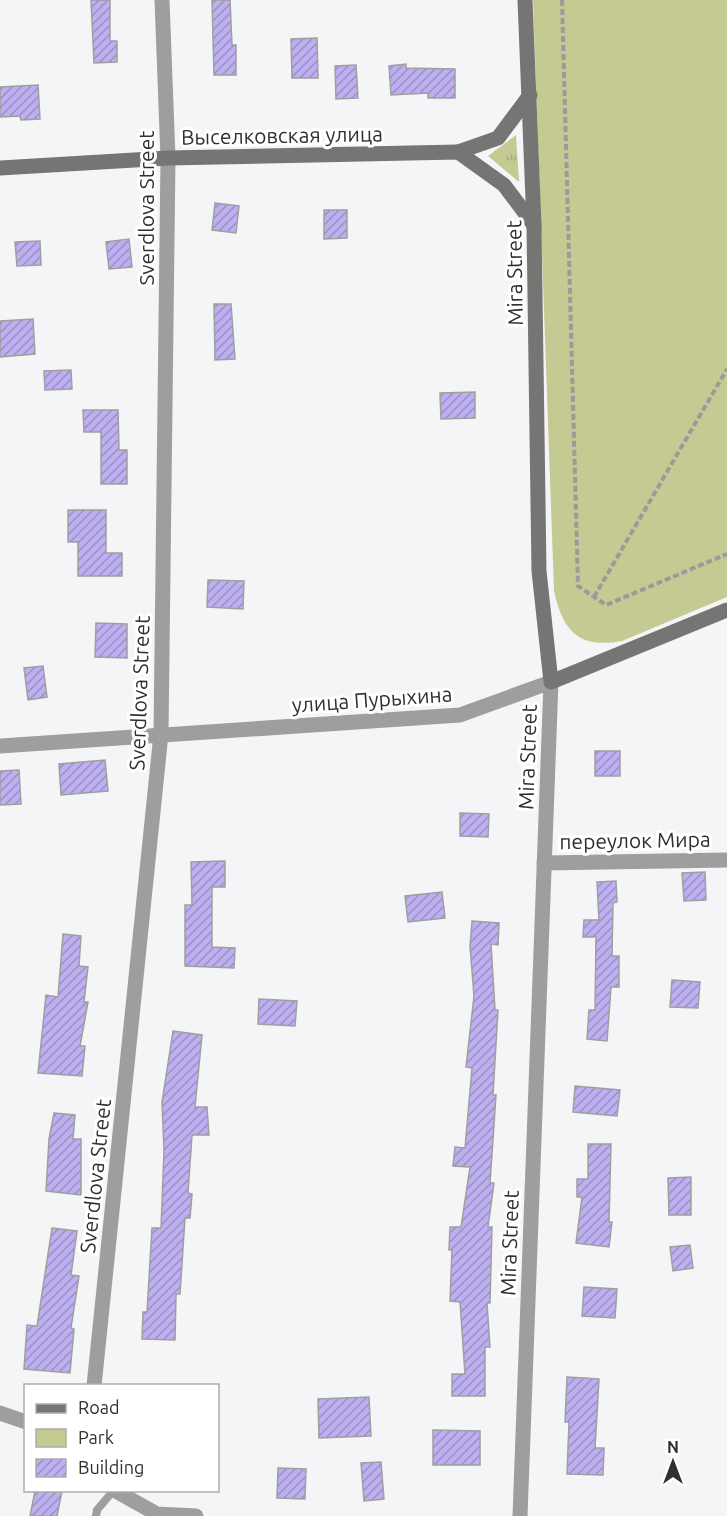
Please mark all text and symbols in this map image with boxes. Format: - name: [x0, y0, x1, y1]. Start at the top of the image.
- street label: Выселковская улица: [181, 121, 383, 149]
- street label: Sverdlova Street: [134, 131, 158, 285]
- street label: Mira Street: [501, 220, 527, 326]
- street label: Sverdlova Street: [124, 615, 154, 771]
- street label: улица Пурыхина: [291, 681, 453, 717]
- street label: Mira Street: [513, 704, 541, 810]
- street label: переулок Мира: [559, 827, 711, 853]
- street label: Sverdlova Street: [75, 1098, 115, 1254]
- street label: Mira Street: [495, 1190, 523, 1296]
- legend: [24, 1384, 219, 1492]
- text: Road: [78, 1397, 120, 1417]
- text: Park: [78, 1427, 114, 1447]
- north arrow: [643, 1432, 703, 1492]
- text: N: [667, 1438, 679, 1456]
- text: Building: [78, 1457, 144, 1477]

